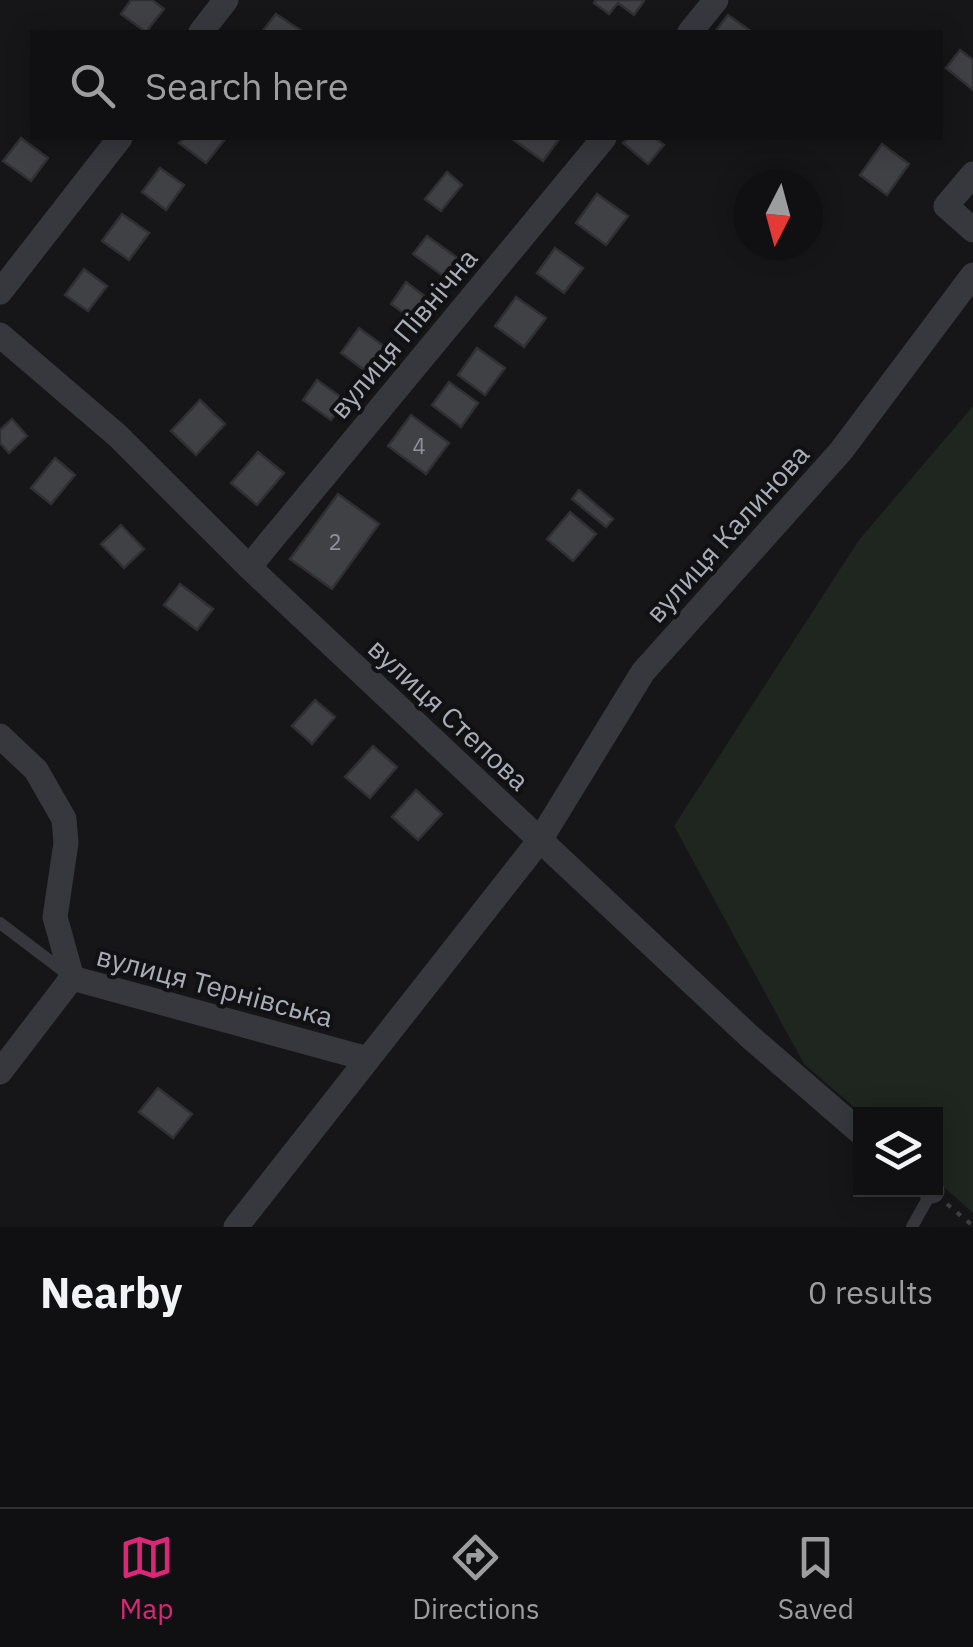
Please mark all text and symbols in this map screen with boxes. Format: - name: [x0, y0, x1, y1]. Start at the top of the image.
- search box: [30, 30, 943, 140]
- icon: search: [65, 58, 120, 113]
- text: Search here: [145, 61, 349, 110]
- north arrow: [733, 170, 823, 260]
- street label: вулиця Північна: [321, 240, 485, 426]
- house number: 4: [412, 431, 426, 460]
- street label: вулиця Калинова: [637, 436, 817, 630]
- house number: 2: [328, 527, 342, 556]
- street label: вулиця Степова: [361, 630, 537, 798]
- street label: вулиця Тернівська: [93, 937, 337, 1035]
- map controls: [853, 1107, 943, 1197]
- button: layers: [853, 1107, 943, 1197]
- text: Nearby: [40, 1265, 182, 1320]
- text: 0 results: [808, 1271, 933, 1313]
- tab: Map: [119, 1530, 174, 1627]
- tab: Directions: [412, 1530, 540, 1627]
- tab: Saved: [778, 1530, 854, 1627]

